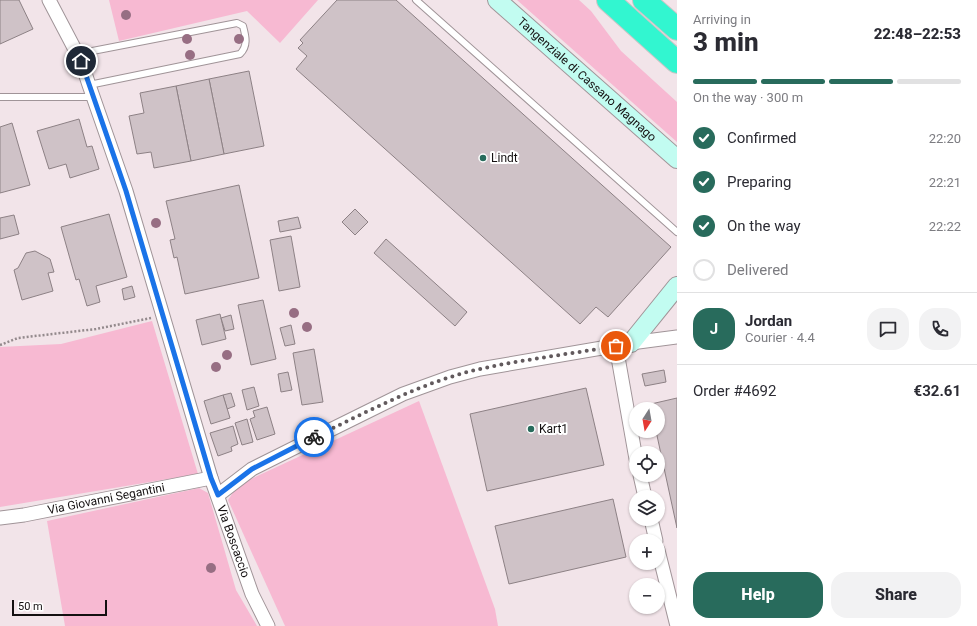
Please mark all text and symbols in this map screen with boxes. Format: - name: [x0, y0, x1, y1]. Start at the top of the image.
- text: Arriving in: [693, 12, 751, 27]
- street label: Tangenziale di Cassano Magnago: [515, 15, 659, 144]
- text: 22:48–22:53: [874, 25, 961, 43]
- text: 3 min: [693, 27, 759, 57]
- pin: [64, 44, 98, 78]
- icon: home: [70, 50, 92, 72]
- text: On the way · 300 m: [693, 90, 803, 105]
- icon: check: [693, 127, 715, 149]
- text: Confirmed: [727, 129, 797, 147]
- text: 22:20: [929, 131, 961, 146]
- place label: Lindt: [491, 151, 518, 165]
- marker: Lindt: [478, 153, 488, 163]
- icon: check: [693, 171, 715, 193]
- text: Preparing: [727, 173, 791, 191]
- text: 22:21: [929, 175, 961, 190]
- icon: check: [693, 215, 715, 237]
- text: On the way: [727, 217, 801, 235]
- text: 22:22: [929, 219, 961, 234]
- text: Delivered: [727, 261, 789, 279]
- button: chat: [867, 308, 909, 350]
- button: phone: [919, 308, 961, 350]
- text: Jordan: [745, 312, 792, 330]
- text: J: [710, 320, 718, 338]
- pin: [599, 329, 633, 363]
- text: Courier · 4.4: [745, 330, 815, 345]
- icon: bag: [605, 335, 627, 357]
- text: Order #4692: [693, 382, 776, 400]
- text: €32.61: [914, 382, 961, 400]
- north arrow: [629, 402, 665, 438]
- map controls: [629, 402, 665, 614]
- courier: [294, 417, 334, 457]
- place label: Kart1: [539, 422, 568, 436]
- marker: Kart1: [526, 424, 536, 434]
- icon: bike: [303, 426, 325, 448]
- button: locate: [629, 446, 665, 482]
- street label: Via Giovanni Segantini: [46, 480, 166, 517]
- button: layers: [629, 490, 665, 526]
- street label: Via Boscaccio: [214, 503, 253, 580]
- button: +: [629, 534, 665, 570]
- button: Help: [693, 572, 823, 618]
- button: Share: [831, 572, 961, 618]
- button: −: [629, 578, 665, 614]
- scale bar: [12, 598, 107, 617]
- text: 50 m: [18, 600, 43, 613]

